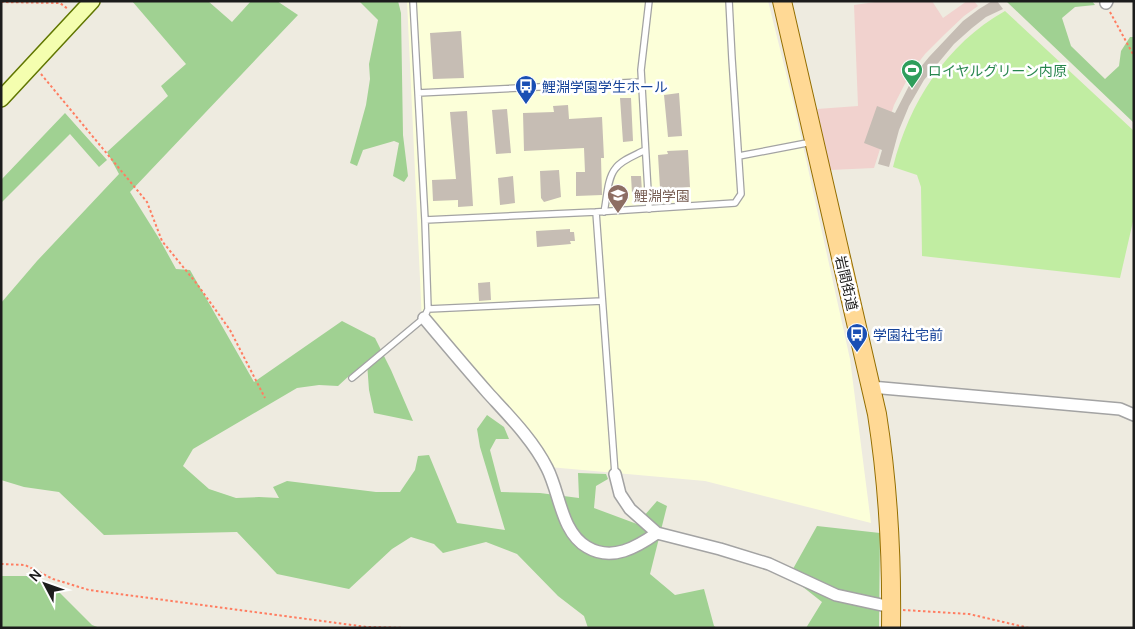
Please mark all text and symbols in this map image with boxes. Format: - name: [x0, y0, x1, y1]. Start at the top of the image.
- sports icon: ロイヤルグリーン内原: [900, 58, 924, 89]
- place label: ロイヤルグリーン内原: [928, 61, 1067, 80]
- bus stop icon: 鯉淵学園学生ホール: [514, 74, 538, 105]
- place label: 鯉淵学園学生ホール: [542, 77, 668, 96]
- school or university icon: 鯉淵学園: [606, 183, 630, 214]
- place label: 鯉淵学園: [634, 186, 690, 205]
- street label: 岩間街道: [831, 254, 863, 312]
- bus stop icon: 学園社宅前: [845, 322, 869, 353]
- place label: 学園社宅前: [873, 325, 943, 344]
- north arrow: [20, 559, 70, 609]
- text: N: [24, 565, 45, 585]

